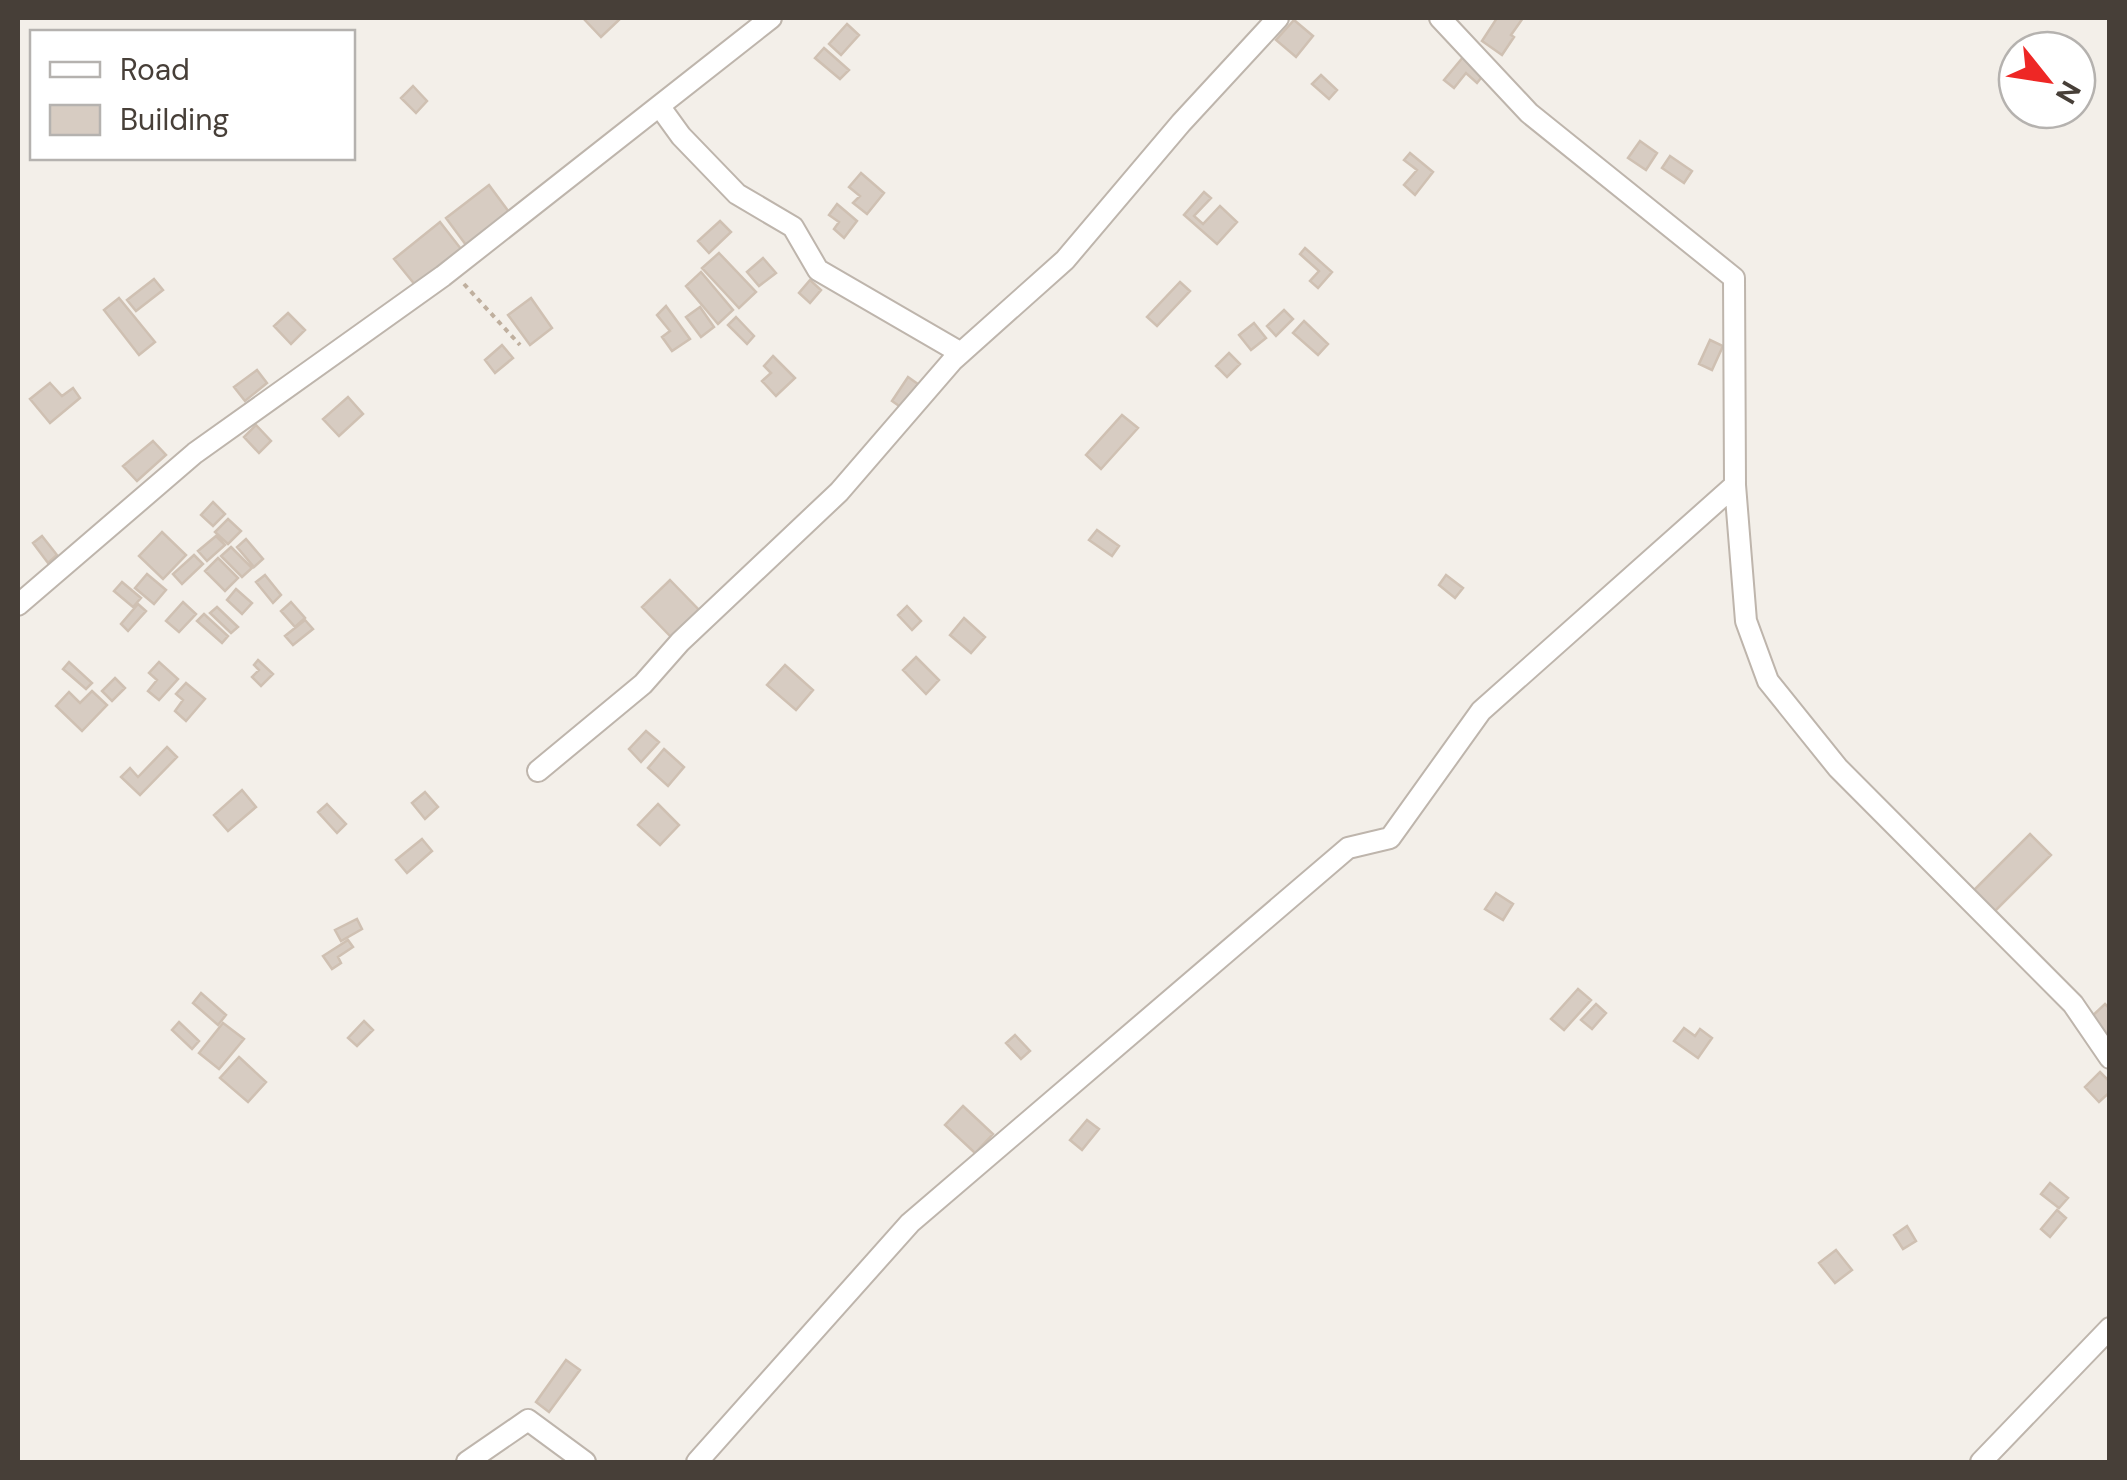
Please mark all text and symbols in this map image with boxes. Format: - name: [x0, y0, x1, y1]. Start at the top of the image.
- legend: [30, 30, 355, 160]
- north arrow: [1997, 30, 2097, 130]
- text: Road: [120, 50, 190, 89]
- text: N: [2047, 74, 2089, 110]
- text: Building: [120, 100, 229, 139]

